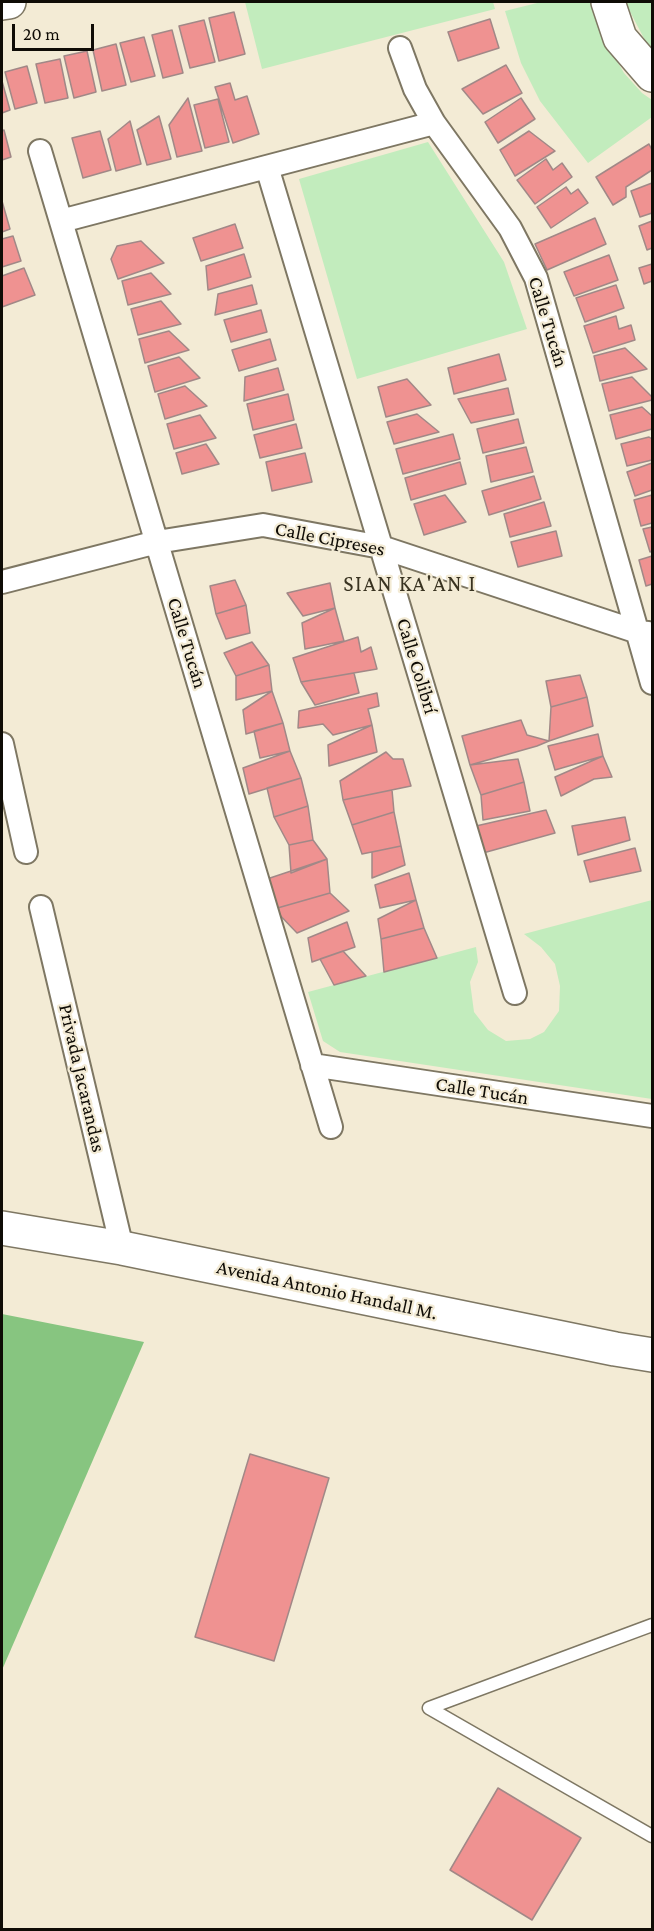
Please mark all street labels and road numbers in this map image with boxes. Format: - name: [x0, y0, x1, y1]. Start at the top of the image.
- street label: Calle Tucán: [523, 274, 573, 370]
- street label: Calle Cipreses: [273, 517, 387, 561]
- street label: Calle Tucán: [162, 595, 212, 691]
- street label: Calle Colibrí: [391, 615, 443, 717]
- street label: Privada Jacarandas: [53, 1002, 111, 1154]
- street label: Calle Tucán: [434, 1072, 530, 1110]
- street label: Avenida Antonio Handall M.: [215, 1255, 439, 1325]

